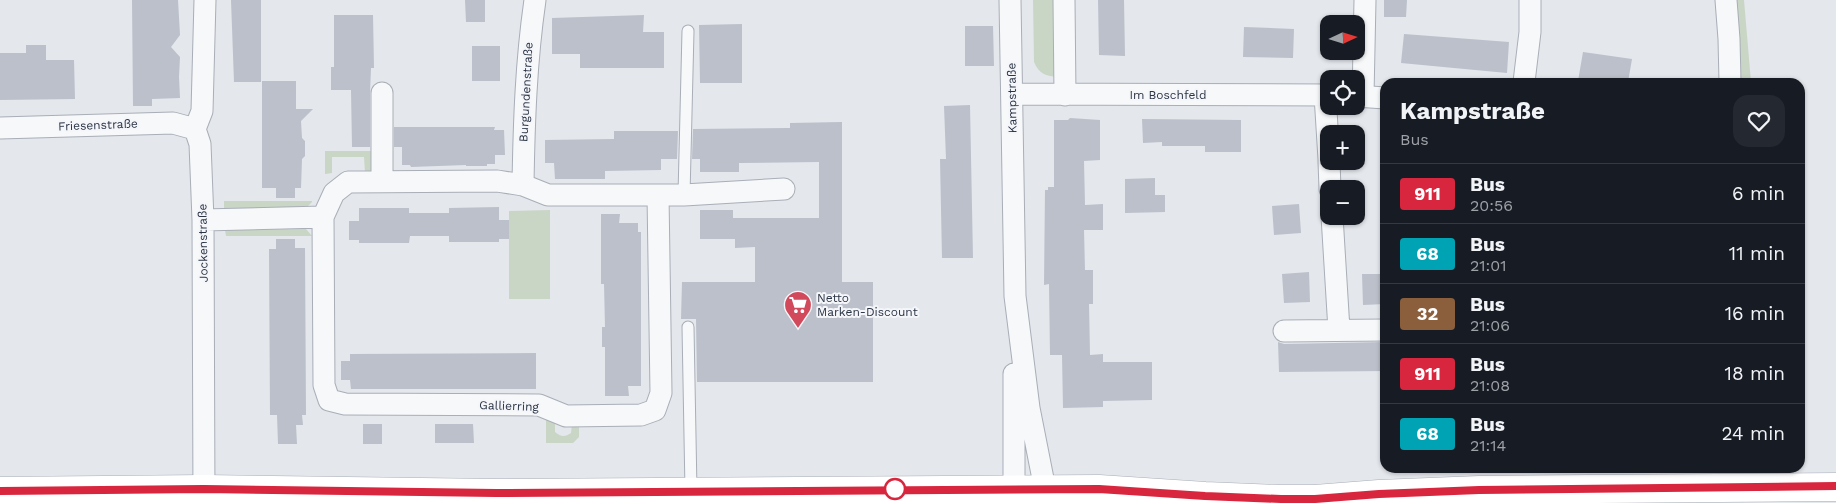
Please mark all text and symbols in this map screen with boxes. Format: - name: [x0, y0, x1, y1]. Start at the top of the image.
- north arrow: [1320, 15, 1365, 60]
- map controls: [1320, 15, 1365, 225]
- street label: Burgundenstraße: [516, 42, 536, 142]
- street label: Kampstraße: [1004, 62, 1020, 133]
- button: locate: [1320, 70, 1365, 115]
- street label: Im Boschfeld: [1129, 88, 1207, 102]
- button: heart: [1733, 95, 1785, 147]
- text: Kampstraße: [1400, 97, 1545, 125]
- street label: Friesenstraße: [58, 117, 138, 133]
- button: +: [1320, 125, 1365, 170]
- text: Bus: [1400, 130, 1429, 149]
- text: Bus: [1470, 173, 1505, 196]
- button: −: [1320, 180, 1365, 225]
- text: 6 min: [1732, 182, 1785, 205]
- text: 911: [1414, 183, 1441, 204]
- text: 20:56: [1470, 196, 1513, 215]
- street label: Jockenstraße: [195, 203, 211, 282]
- text: Bus: [1470, 233, 1505, 256]
- text: 11 min: [1729, 242, 1785, 265]
- text: 68: [1416, 243, 1439, 264]
- text: 21:01: [1470, 256, 1507, 275]
- supermarket icon: Netto Marken-Discount: [783, 290, 813, 329]
- place label: Netto Marken-Discount: [817, 291, 918, 319]
- text: Bus: [1470, 293, 1505, 316]
- text: 16 min: [1725, 302, 1785, 325]
- text: 32: [1417, 303, 1438, 324]
- text: 21:06: [1470, 316, 1510, 335]
- text: Bus: [1470, 353, 1505, 376]
- text: 18 min: [1724, 362, 1785, 385]
- text: 911: [1414, 363, 1441, 384]
- text: 21:08: [1470, 376, 1510, 395]
- street label: Gallierring: [479, 398, 540, 414]
- text: Bus: [1470, 413, 1505, 436]
- text: 24 min: [1721, 422, 1785, 445]
- text: 68: [1416, 423, 1439, 444]
- text: 21:14: [1470, 436, 1506, 455]
- unlabelled marker: [884, 478, 906, 500]

